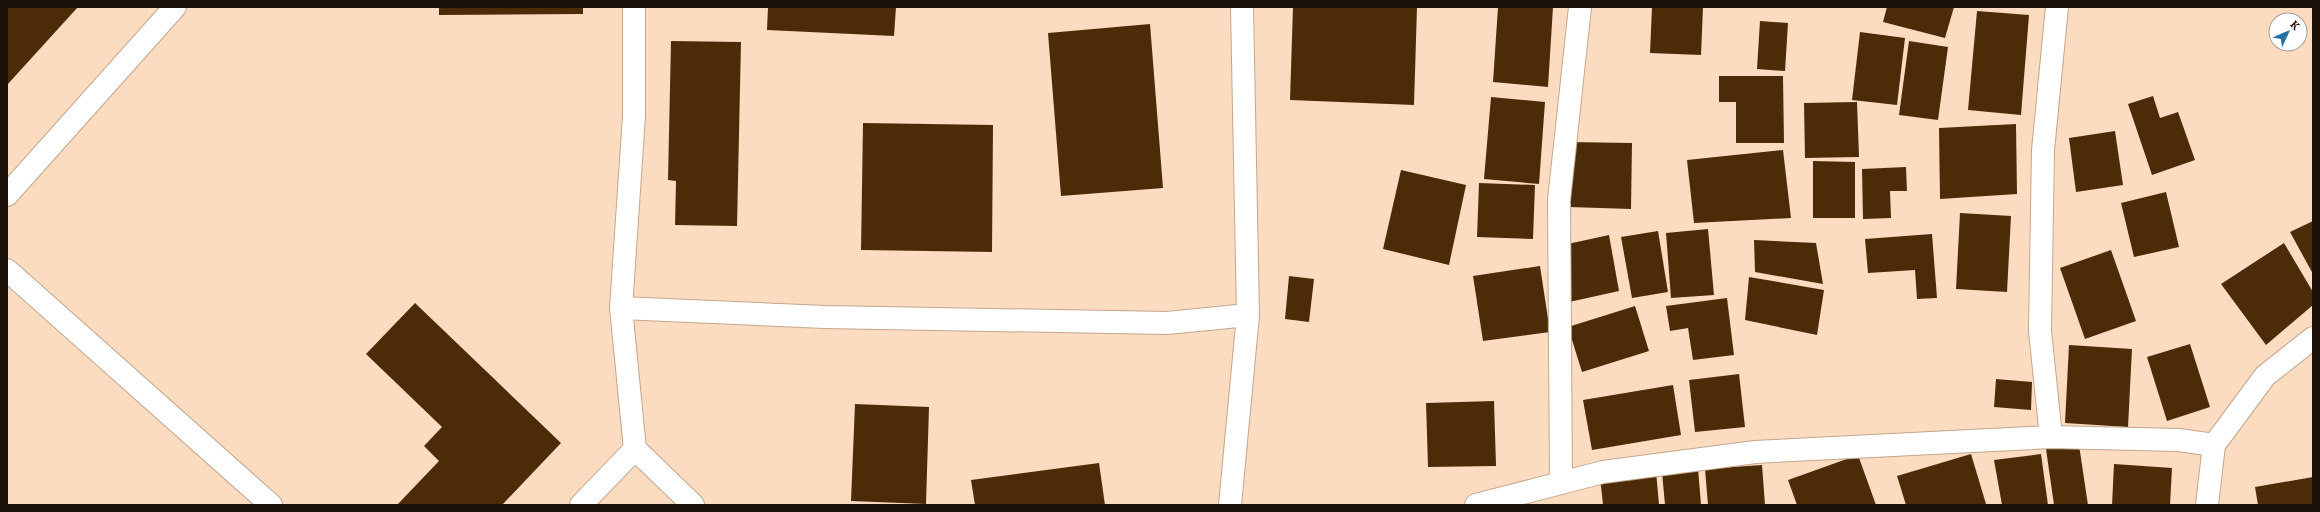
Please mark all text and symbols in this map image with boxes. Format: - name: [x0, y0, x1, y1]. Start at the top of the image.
- north arrow: [2268, 12, 2308, 52]
- text: K: [2287, 17, 2303, 33]

